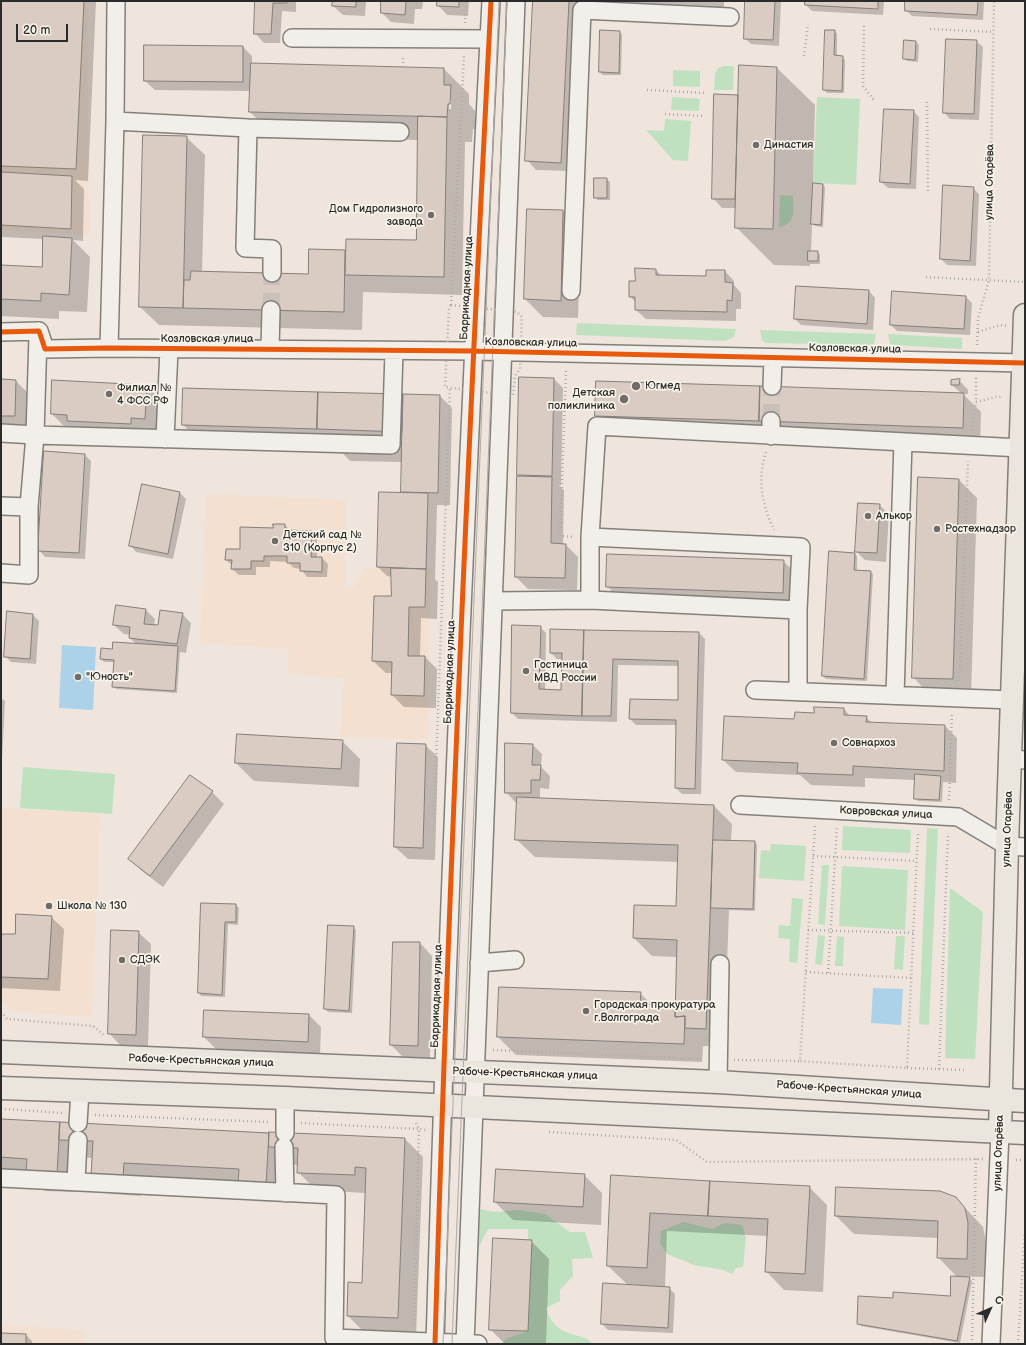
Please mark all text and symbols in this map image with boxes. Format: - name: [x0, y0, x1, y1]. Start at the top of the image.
- scale bar: [18, 16, 70, 42]
- text: 20 m: [23, 23, 50, 38]
- place label: Династия: [764, 138, 813, 152]
- marker: Династия: [751, 140, 761, 150]
- street label: улица Огарёва: [983, 144, 997, 220]
- place label: Дом Гидролизного завода: [329, 202, 423, 228]
- marker: Дом Гидролизного завода: [426, 210, 436, 220]
- street label: Баррикадная улица: [458, 236, 476, 340]
- street label: Козловская улица: [161, 332, 253, 346]
- street label: Козловская улица: [484, 336, 578, 350]
- street label: Козловская улица: [808, 342, 902, 356]
- place label: Югмед: [645, 379, 680, 393]
- marker: Югмед: [630, 380, 642, 392]
- place label: Филиал № 4 ФСС РФ: [117, 381, 172, 407]
- place label: Детская поликлиника: [548, 386, 615, 412]
- marker: Филиал № 4 ФСС РФ: [104, 389, 114, 399]
- marker: Детская поликлиника: [618, 393, 630, 405]
- place label: Алькор: [876, 509, 912, 523]
- marker: Алькор: [863, 511, 873, 521]
- place label: Ростехнадзор: [945, 522, 1016, 536]
- marker: Ростехнадзор: [932, 524, 942, 534]
- place label: Детский сад № 310 (Корпус 2): [283, 528, 362, 554]
- marker: Детский сад № 310 (Корпус 2): [270, 536, 280, 546]
- street label: Баррикадная улица: [442, 620, 458, 724]
- place label: Гостиница МВД России: [534, 658, 597, 684]
- marker: Гостиница МВД России: [521, 666, 531, 676]
- place label: "Юность": [86, 670, 133, 684]
- marker: "Юность": [73, 672, 83, 682]
- place label: Совнархоз: [842, 736, 896, 750]
- marker: Совнархоз: [829, 738, 839, 748]
- street label: улица Огарёва: [1000, 791, 1016, 867]
- street label: Ковровская улица: [839, 804, 933, 822]
- place label: Школа № 130: [57, 899, 127, 913]
- marker: Школа № 130: [44, 901, 54, 911]
- street label: Баррикадная улица: [429, 944, 445, 1048]
- place label: СДЭК: [130, 953, 160, 967]
- marker: СДЭК: [117, 955, 127, 965]
- place label: Городская прокуратура г.Волгограда: [594, 998, 716, 1024]
- marker: Городская прокуратура г.Волгограда: [581, 1006, 591, 1016]
- street label: Рабоче-Крестьянская улица: [128, 1052, 274, 1070]
- street label: Рабоче-Крестьянская улица: [452, 1065, 598, 1083]
- street label: Рабоче-Крестьянская улица: [776, 1078, 922, 1102]
- street label: улица Огарёва: [991, 1115, 1007, 1191]
- north arrow: [970, 1289, 1010, 1329]
- text: С: [992, 1293, 1006, 1307]

